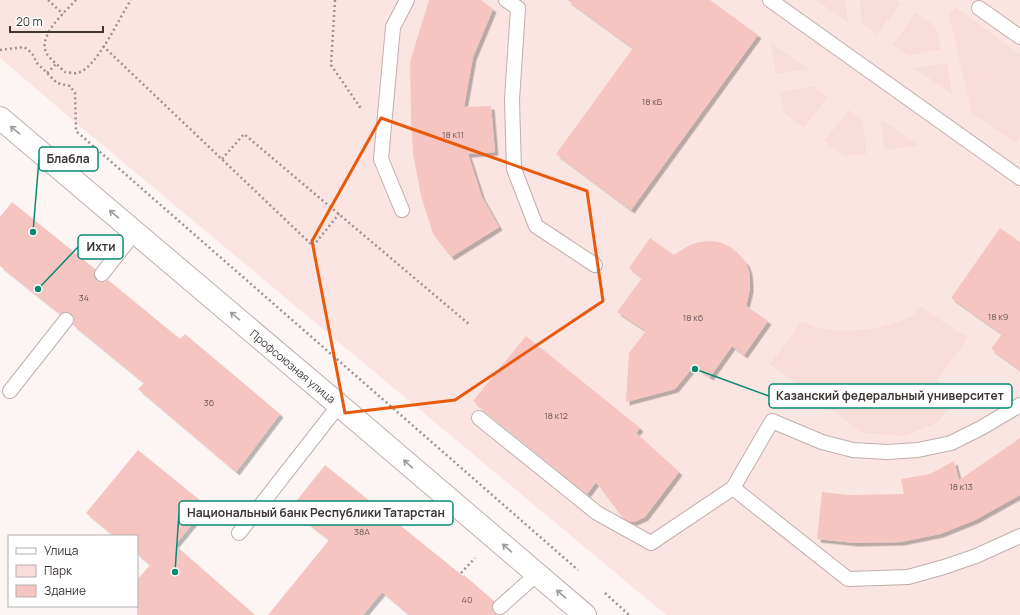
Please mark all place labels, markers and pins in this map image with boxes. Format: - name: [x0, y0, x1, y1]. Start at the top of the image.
- callout: Блабла: [39, 147, 98, 171]
- callout: Ихти: [78, 235, 123, 259]
- callout: Казанский федеральный университет: [769, 384, 1012, 408]
- callout: Национальный банк Республики Татарстан: [179, 501, 453, 525]

